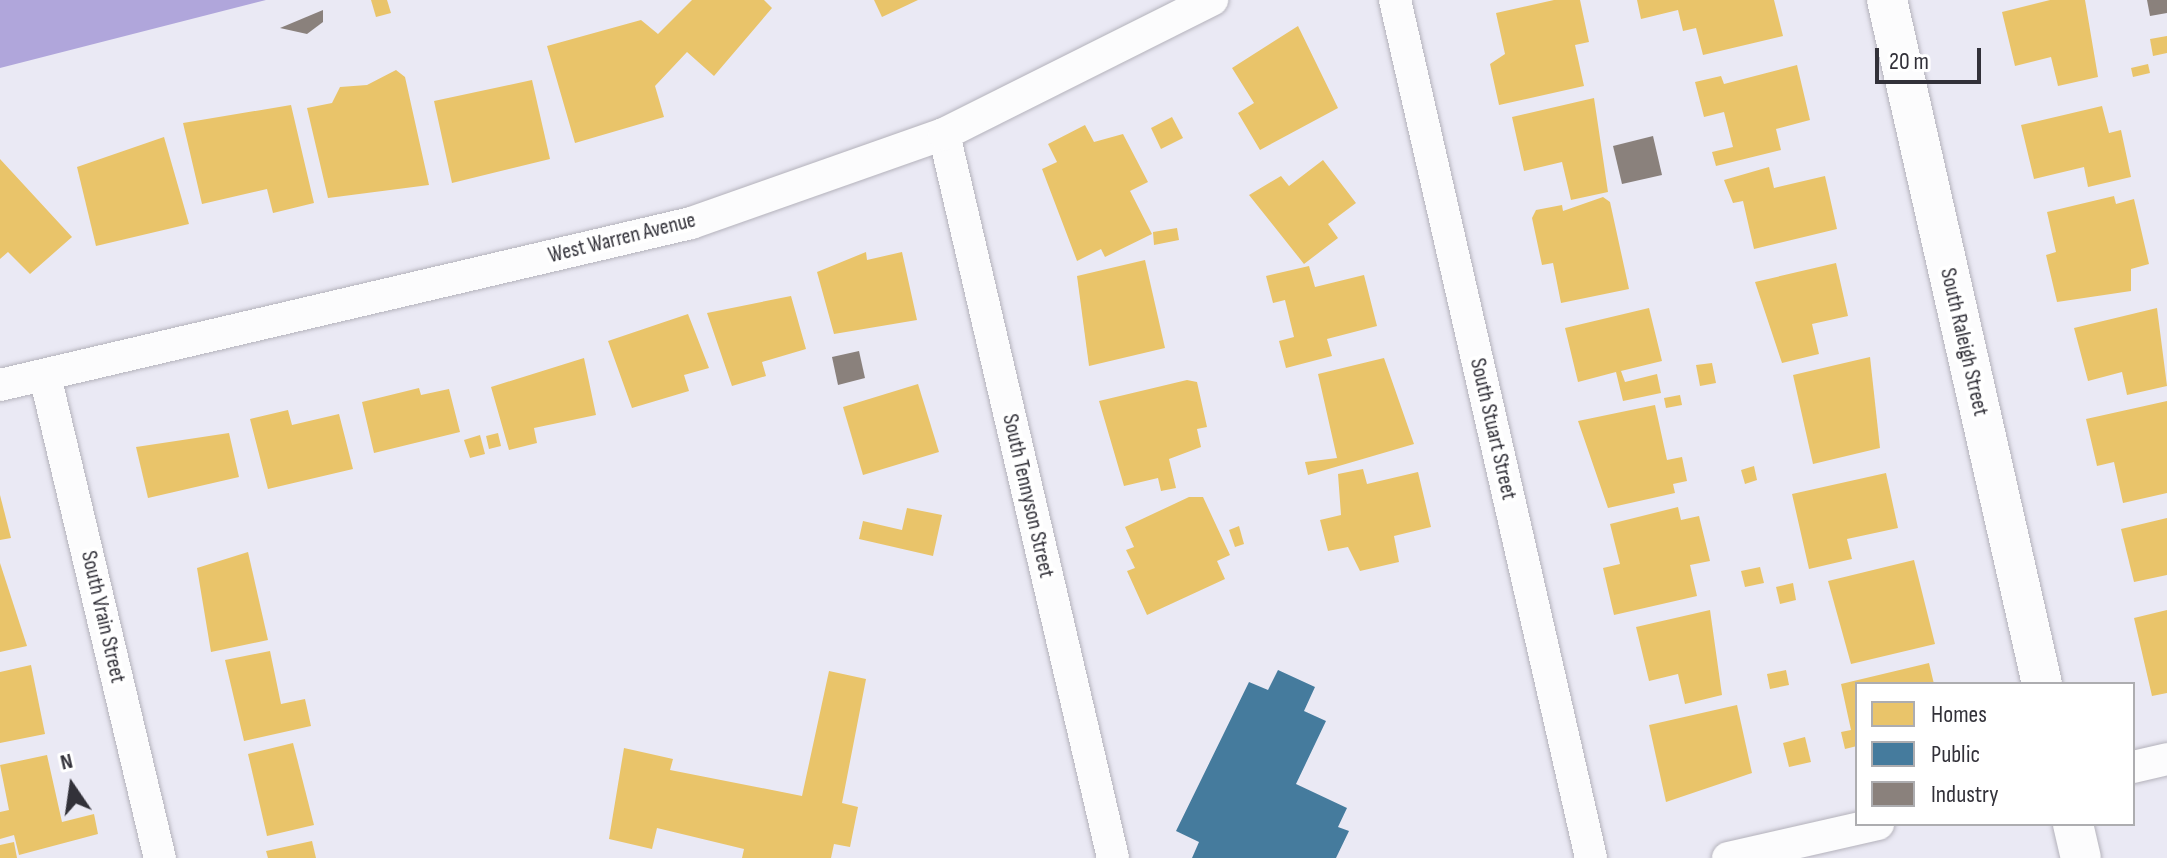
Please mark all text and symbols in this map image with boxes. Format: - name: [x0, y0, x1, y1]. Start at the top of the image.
- scale bar: [1879, 32, 1985, 82]
- text: 20 m: [1889, 47, 1929, 76]
- street label: West Warren Avenue: [546, 207, 698, 269]
- street label: South Raleigh Street: [1934, 266, 1994, 418]
- street label: South Stuart Street: [1464, 356, 1522, 502]
- street label: South Tennyson Street: [996, 412, 1060, 580]
- street label: South Vrain Street: [75, 548, 131, 686]
- legend: [1855, 682, 2135, 826]
- text: Homes: [1931, 700, 1987, 729]
- text: Public: [1931, 740, 1980, 769]
- north arrow: [32, 746, 112, 826]
- text: N: [58, 748, 75, 777]
- text: Industry: [1931, 780, 1998, 809]

